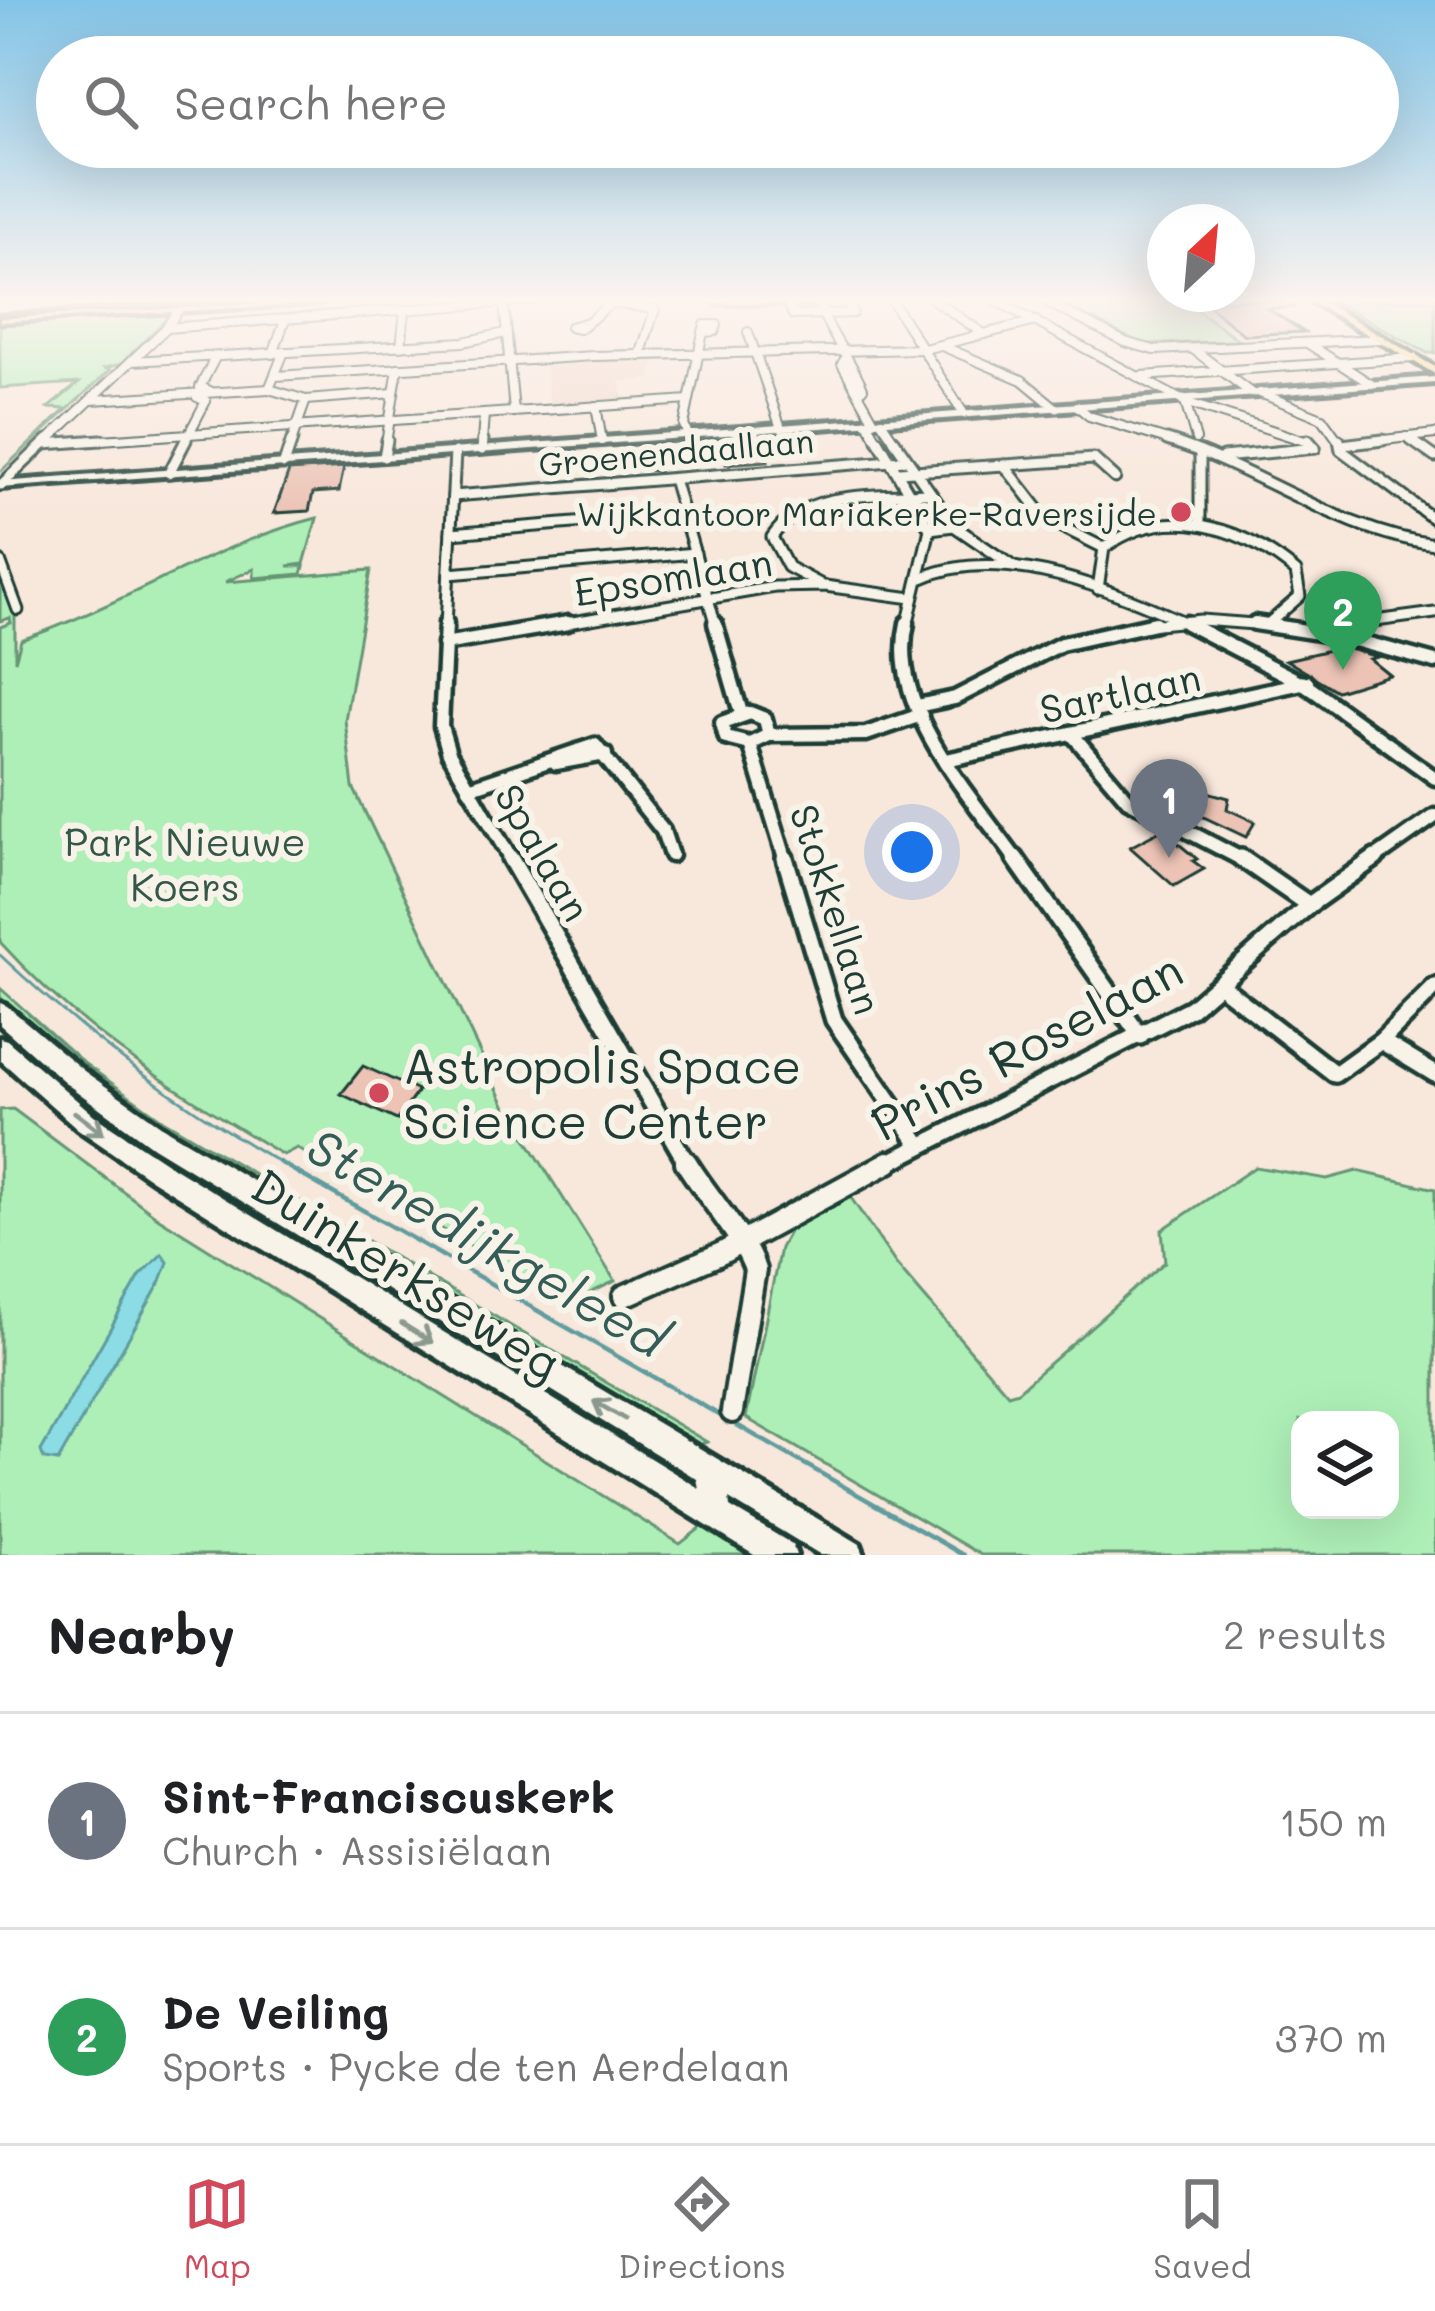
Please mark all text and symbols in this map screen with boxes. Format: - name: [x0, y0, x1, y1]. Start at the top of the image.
- search box: [36, 36, 1399, 168]
- icon: search: [78, 69, 144, 135]
- text: Search here: [174, 73, 448, 131]
- north arrow: [1147, 204, 1255, 312]
- street label: Groenendaallaan: [537, 418, 815, 484]
- place label: Wijkkantoor Mariakerke-Raversijde: [577, 491, 1157, 534]
- marker: Wijkkantoor Mariakerke-Raversijde: [1168, 499, 1194, 525]
- street label: Epsomlaan: [570, 535, 776, 617]
- pin: 2: [1304, 571, 1382, 670]
- street label: Sartlaan: [1035, 650, 1205, 734]
- pin: 1: [1130, 759, 1208, 858]
- street label: Spalaan: [484, 774, 604, 930]
- street label: Stokkellaan: [779, 798, 895, 1020]
- park label: Park Nieuwe Koers: [64, 815, 306, 911]
- your location: [882, 822, 942, 882]
- street label: Prins Roselaan: [860, 937, 1192, 1153]
- place label: Astropolis Space Science Center: [403, 1034, 801, 1151]
- marker: Astropolis Space Science Center: [366, 1080, 392, 1106]
- one-way arrow: [72, 1109, 105, 1135]
- water label: Stenedijkgeleed: [296, 1111, 682, 1372]
- street label: Duinkerkseweg: [241, 1153, 573, 1393]
- one-way arrow: [400, 1321, 434, 1345]
- one-way arrow: [593, 1398, 627, 1422]
- map controls: [1291, 1411, 1399, 1519]
- button: layers: [1291, 1411, 1399, 1519]
- text: Nearby: [48, 1600, 235, 1667]
- text: 2 results: [1223, 1608, 1387, 1659]
- text: Sint-Franciscuskerk: [162, 1766, 615, 1824]
- text: 1: [78, 1795, 96, 1846]
- text: 150 m: [1279, 1795, 1387, 1846]
- text: Church · Assisiëlaan: [162, 1824, 552, 1875]
- text: De Veiling: [162, 1982, 389, 2040]
- text: 2: [76, 2011, 98, 2062]
- text: 370 m: [1275, 2011, 1387, 2062]
- text: Sports · Pycke de ten Aerdelaan: [162, 2040, 790, 2091]
- tab: Map: [184, 2171, 251, 2286]
- tab: Directions: [618, 2171, 786, 2286]
- tab: Saved: [1153, 2171, 1251, 2286]

